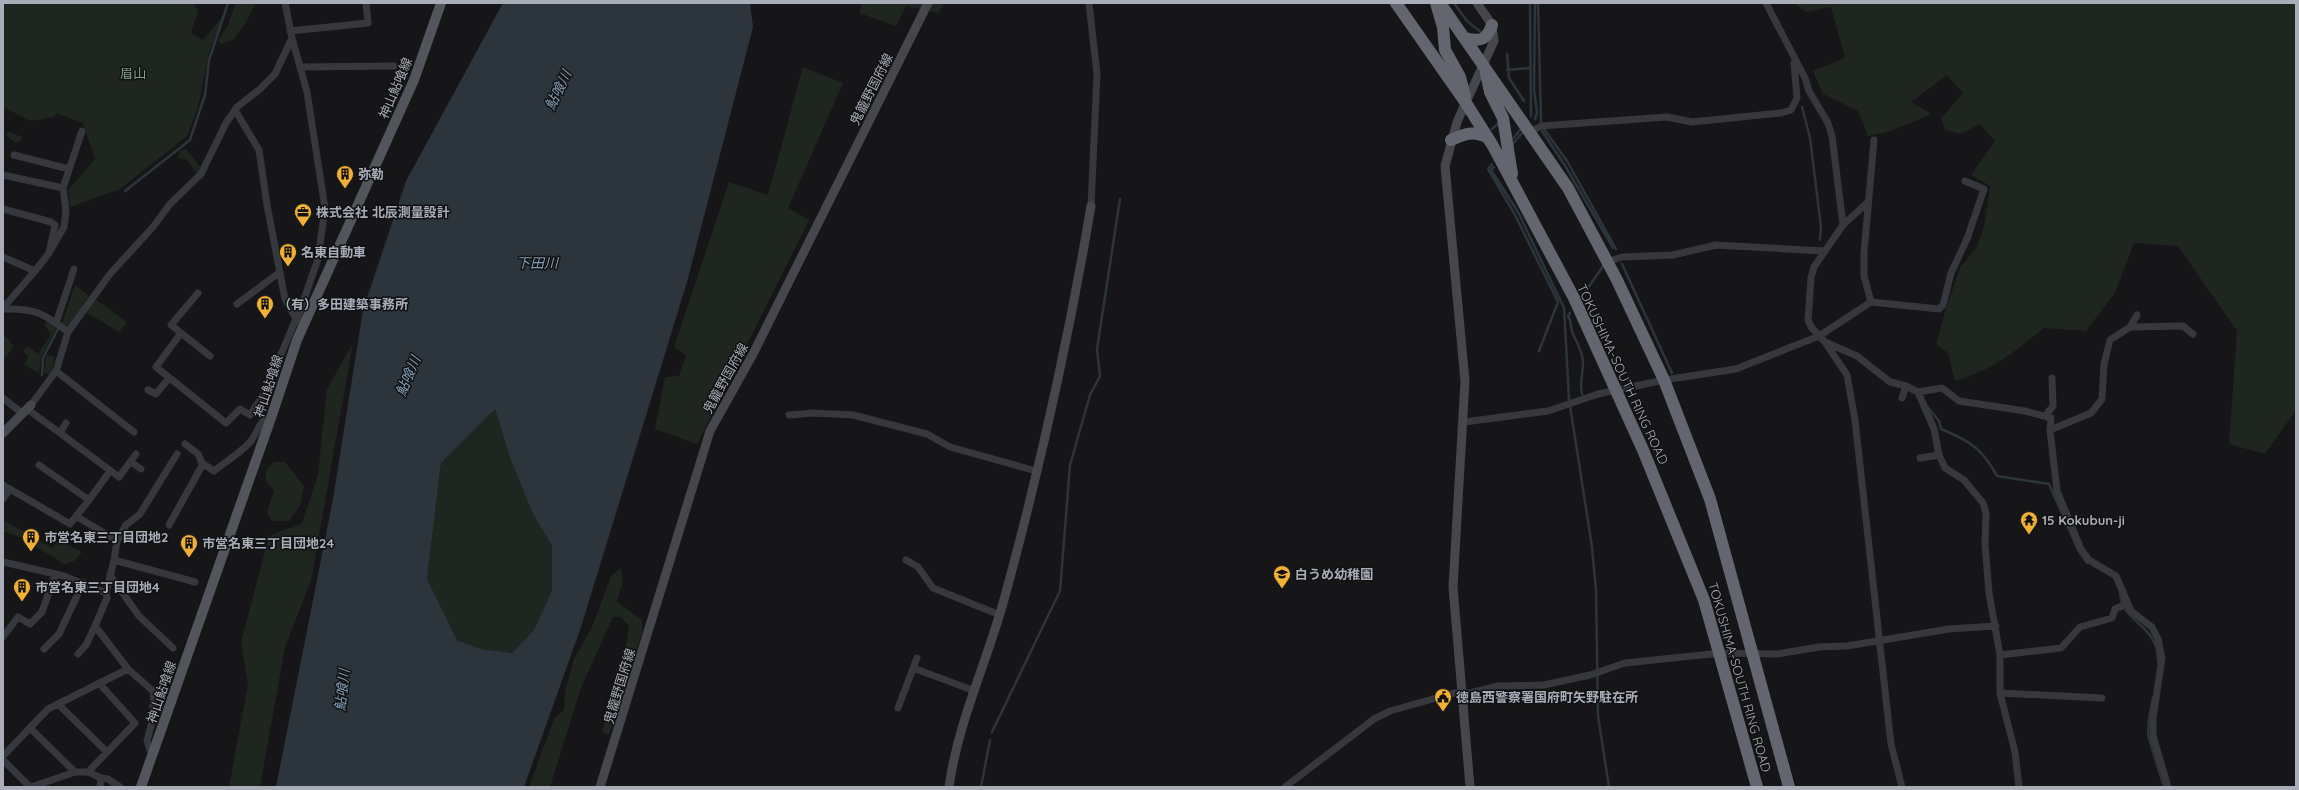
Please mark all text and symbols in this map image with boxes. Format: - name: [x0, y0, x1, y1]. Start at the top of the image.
- street label: 鬼籠野国府線: [846, 51, 896, 127]
- street label: 神山鮎喰線: [375, 55, 415, 121]
- park label: 眉山: [120, 65, 146, 81]
- water label: 鮎喰川: [541, 65, 576, 113]
- building icon: 弥勒: [335, 164, 355, 189]
- place label: 弥勒: [358, 166, 384, 182]
- office icon: 株式会社 北辰測量設計: [293, 202, 313, 227]
- place label: 株式会社 北辰測量設計: [316, 204, 450, 220]
- building icon: 名東自動車: [278, 242, 298, 267]
- place label: 名東自動車: [301, 244, 366, 260]
- water label: 下田川: [516, 254, 560, 272]
- street label: TOKUSHIMA-SOUTH RING ROAD: [1574, 281, 1672, 467]
- building icon: （有）多田建築事務所: [255, 294, 275, 319]
- place label: （有）多田建築事務所: [278, 296, 408, 312]
- street label: 鬼籠野国府線: [699, 340, 751, 416]
- water label: 鮎喰川: [392, 351, 425, 399]
- street label: 神山鮎喰線: [250, 353, 286, 419]
- temple icon: 15 Kokubun-ji: [2019, 510, 2039, 535]
- place label: 15 Kokubun-ji: [2042, 512, 2125, 528]
- building icon: 市営名東三丁目団地2: [21, 527, 41, 552]
- place label: 市営名東三丁目団地2: [44, 529, 168, 545]
- building icon: 市営名東三丁目団地24: [179, 533, 199, 558]
- place label: 市営名東三丁目団地24: [202, 535, 334, 551]
- school or university icon: 白うめ幼稚園: [1272, 564, 1292, 589]
- place label: 白うめ幼稚園: [1295, 566, 1373, 582]
- building icon: 市営名東三丁目団地4: [12, 577, 32, 602]
- place label: 市営名東三丁目団地4: [35, 579, 160, 595]
- street label: TOKUSHIMA-SOUTH RING ROAD: [1705, 580, 1775, 774]
- street label: 鬼籠野国府線: [600, 646, 638, 726]
- street label: 神山鮎喰線: [143, 659, 179, 725]
- water label: 鮎喰川: [331, 666, 353, 712]
- public building icon: 徳島西警察署国府町矢野駐在所: [1433, 687, 1453, 712]
- place label: 徳島西警察署国府町矢野駐在所: [1456, 689, 1638, 705]

